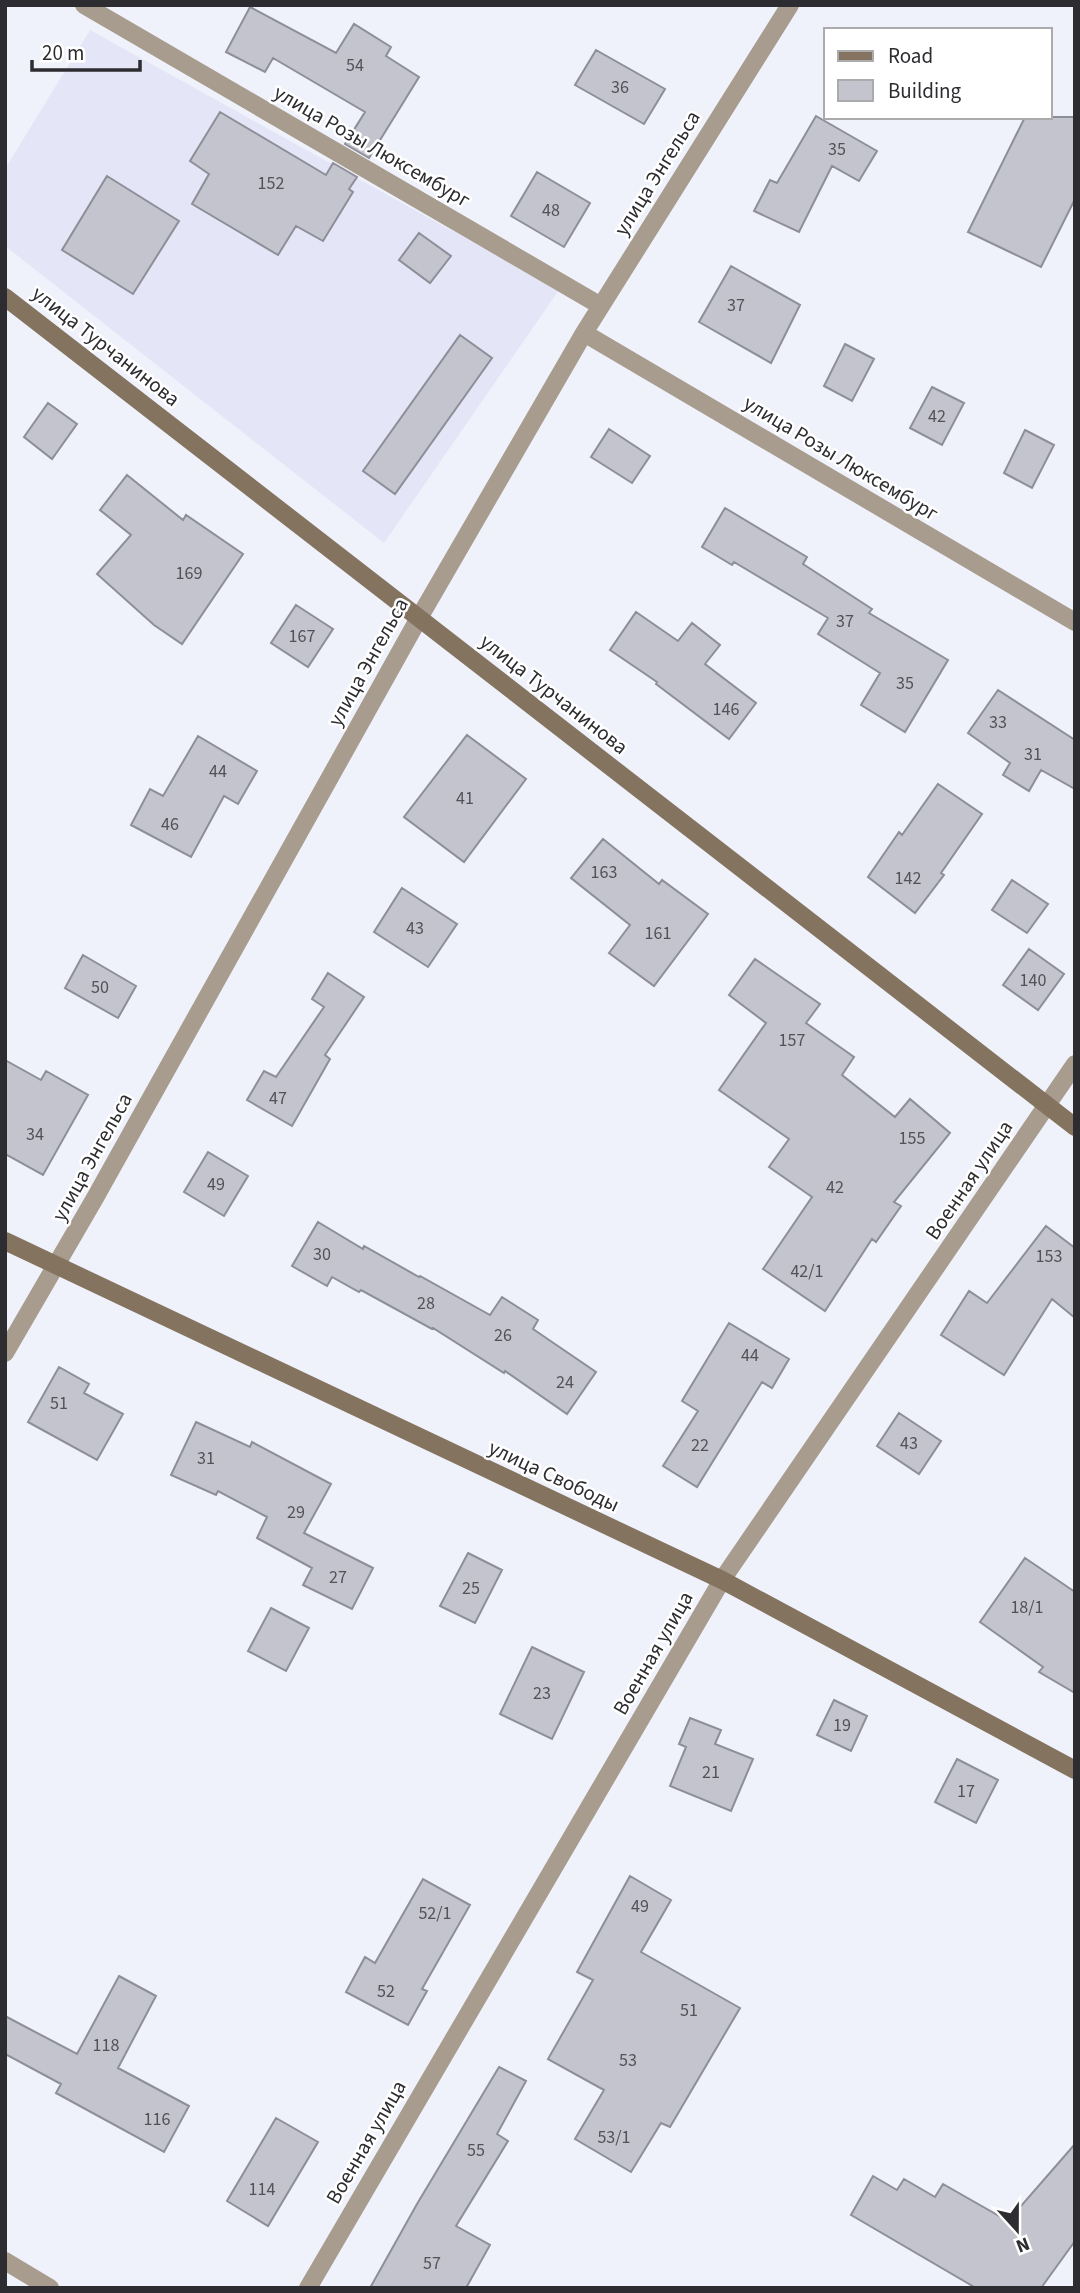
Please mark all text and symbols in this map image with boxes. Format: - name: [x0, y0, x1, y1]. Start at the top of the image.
- scale bar: [32, 28, 140, 72]
- legend: [824, 28, 1052, 119]
- text: 20 m: [42, 38, 84, 68]
- text: Road: [888, 41, 933, 71]
- house number: 54: [346, 53, 364, 78]
- house number: 36: [611, 75, 629, 100]
- text: Building: [888, 76, 962, 106]
- street label: улица Розы Люксембург: [268, 77, 476, 215]
- street label: улица Энгельса: [606, 105, 708, 241]
- house number: 35: [828, 137, 846, 162]
- house number: 152: [258, 171, 284, 196]
- house number: 48: [542, 198, 560, 223]
- street label: улица Турчанинова: [26, 279, 186, 413]
- house number: 37: [727, 293, 745, 318]
- street label: улица Розы Люксембург: [738, 388, 944, 528]
- house number: 42: [928, 404, 946, 429]
- house number: 169: [176, 561, 202, 586]
- street label: улица Энгельса: [320, 592, 416, 732]
- house number: 37: [836, 609, 854, 634]
- house number: 167: [289, 624, 315, 649]
- street label: улица Турчанинова: [474, 627, 634, 761]
- house number: 35: [896, 671, 914, 696]
- house number: 146: [713, 697, 739, 722]
- house number: 33: [989, 710, 1007, 735]
- house number: 31: [1024, 742, 1042, 767]
- house number: 44: [209, 759, 227, 784]
- house number: 41: [456, 786, 474, 811]
- house number: 46: [161, 812, 179, 837]
- house number: 163: [591, 860, 617, 885]
- house number: 142: [895, 866, 921, 891]
- house number: 43: [406, 916, 424, 941]
- house number: 161: [645, 921, 671, 946]
- house number: 140: [1020, 968, 1046, 993]
- house number: 50: [91, 975, 109, 1000]
- house number: 157: [779, 1028, 805, 1053]
- house number: 47: [269, 1086, 287, 1111]
- street label: улица Энгельса: [44, 1087, 140, 1227]
- street label: Военная улица: [918, 1114, 1020, 1246]
- house number: 34: [26, 1122, 44, 1147]
- house number: 155: [899, 1126, 925, 1151]
- house number: 49: [207, 1172, 225, 1197]
- house number: 42: [826, 1175, 844, 1200]
- house number: 30: [313, 1242, 331, 1267]
- house number: 153: [1036, 1244, 1062, 1269]
- house number: 42/1: [790, 1259, 824, 1284]
- house number: 28: [417, 1291, 435, 1316]
- house number: 26: [494, 1323, 512, 1348]
- house number: 44: [741, 1343, 759, 1368]
- house number: 24: [556, 1370, 574, 1395]
- house number: 51: [50, 1391, 68, 1416]
- house number: 43: [900, 1431, 918, 1456]
- street label: улица Свободы: [484, 1433, 624, 1519]
- house number: 22: [691, 1433, 709, 1458]
- house number: 31: [197, 1446, 215, 1471]
- house number: 29: [287, 1500, 305, 1525]
- house number: 27: [329, 1565, 347, 1590]
- house number: 25: [462, 1576, 480, 1601]
- street label: Военная улица: [605, 1586, 701, 1720]
- house number: 18/1: [1010, 1595, 1044, 1620]
- house number: 23: [533, 1681, 551, 1706]
- house number: 19: [833, 1713, 851, 1738]
- house number: 21: [702, 1760, 720, 1785]
- house number: 17: [957, 1779, 975, 1804]
- house number: 49: [631, 1894, 649, 1919]
- house number: 52/1: [418, 1901, 452, 1926]
- house number: 52: [377, 1979, 395, 2004]
- house number: 51: [680, 1998, 698, 2023]
- house number: 118: [93, 2033, 119, 2058]
- house number: 53: [619, 2048, 637, 2073]
- street label: Военная улица: [318, 2075, 414, 2209]
- house number: 116: [144, 2107, 170, 2132]
- house number: 53/1: [597, 2125, 631, 2150]
- house number: 55: [467, 2138, 485, 2163]
- house number: 114: [249, 2177, 275, 2202]
- north arrow: [982, 2195, 1052, 2265]
- text: N: [1012, 2230, 1033, 2259]
- house number: 57: [423, 2251, 441, 2276]

